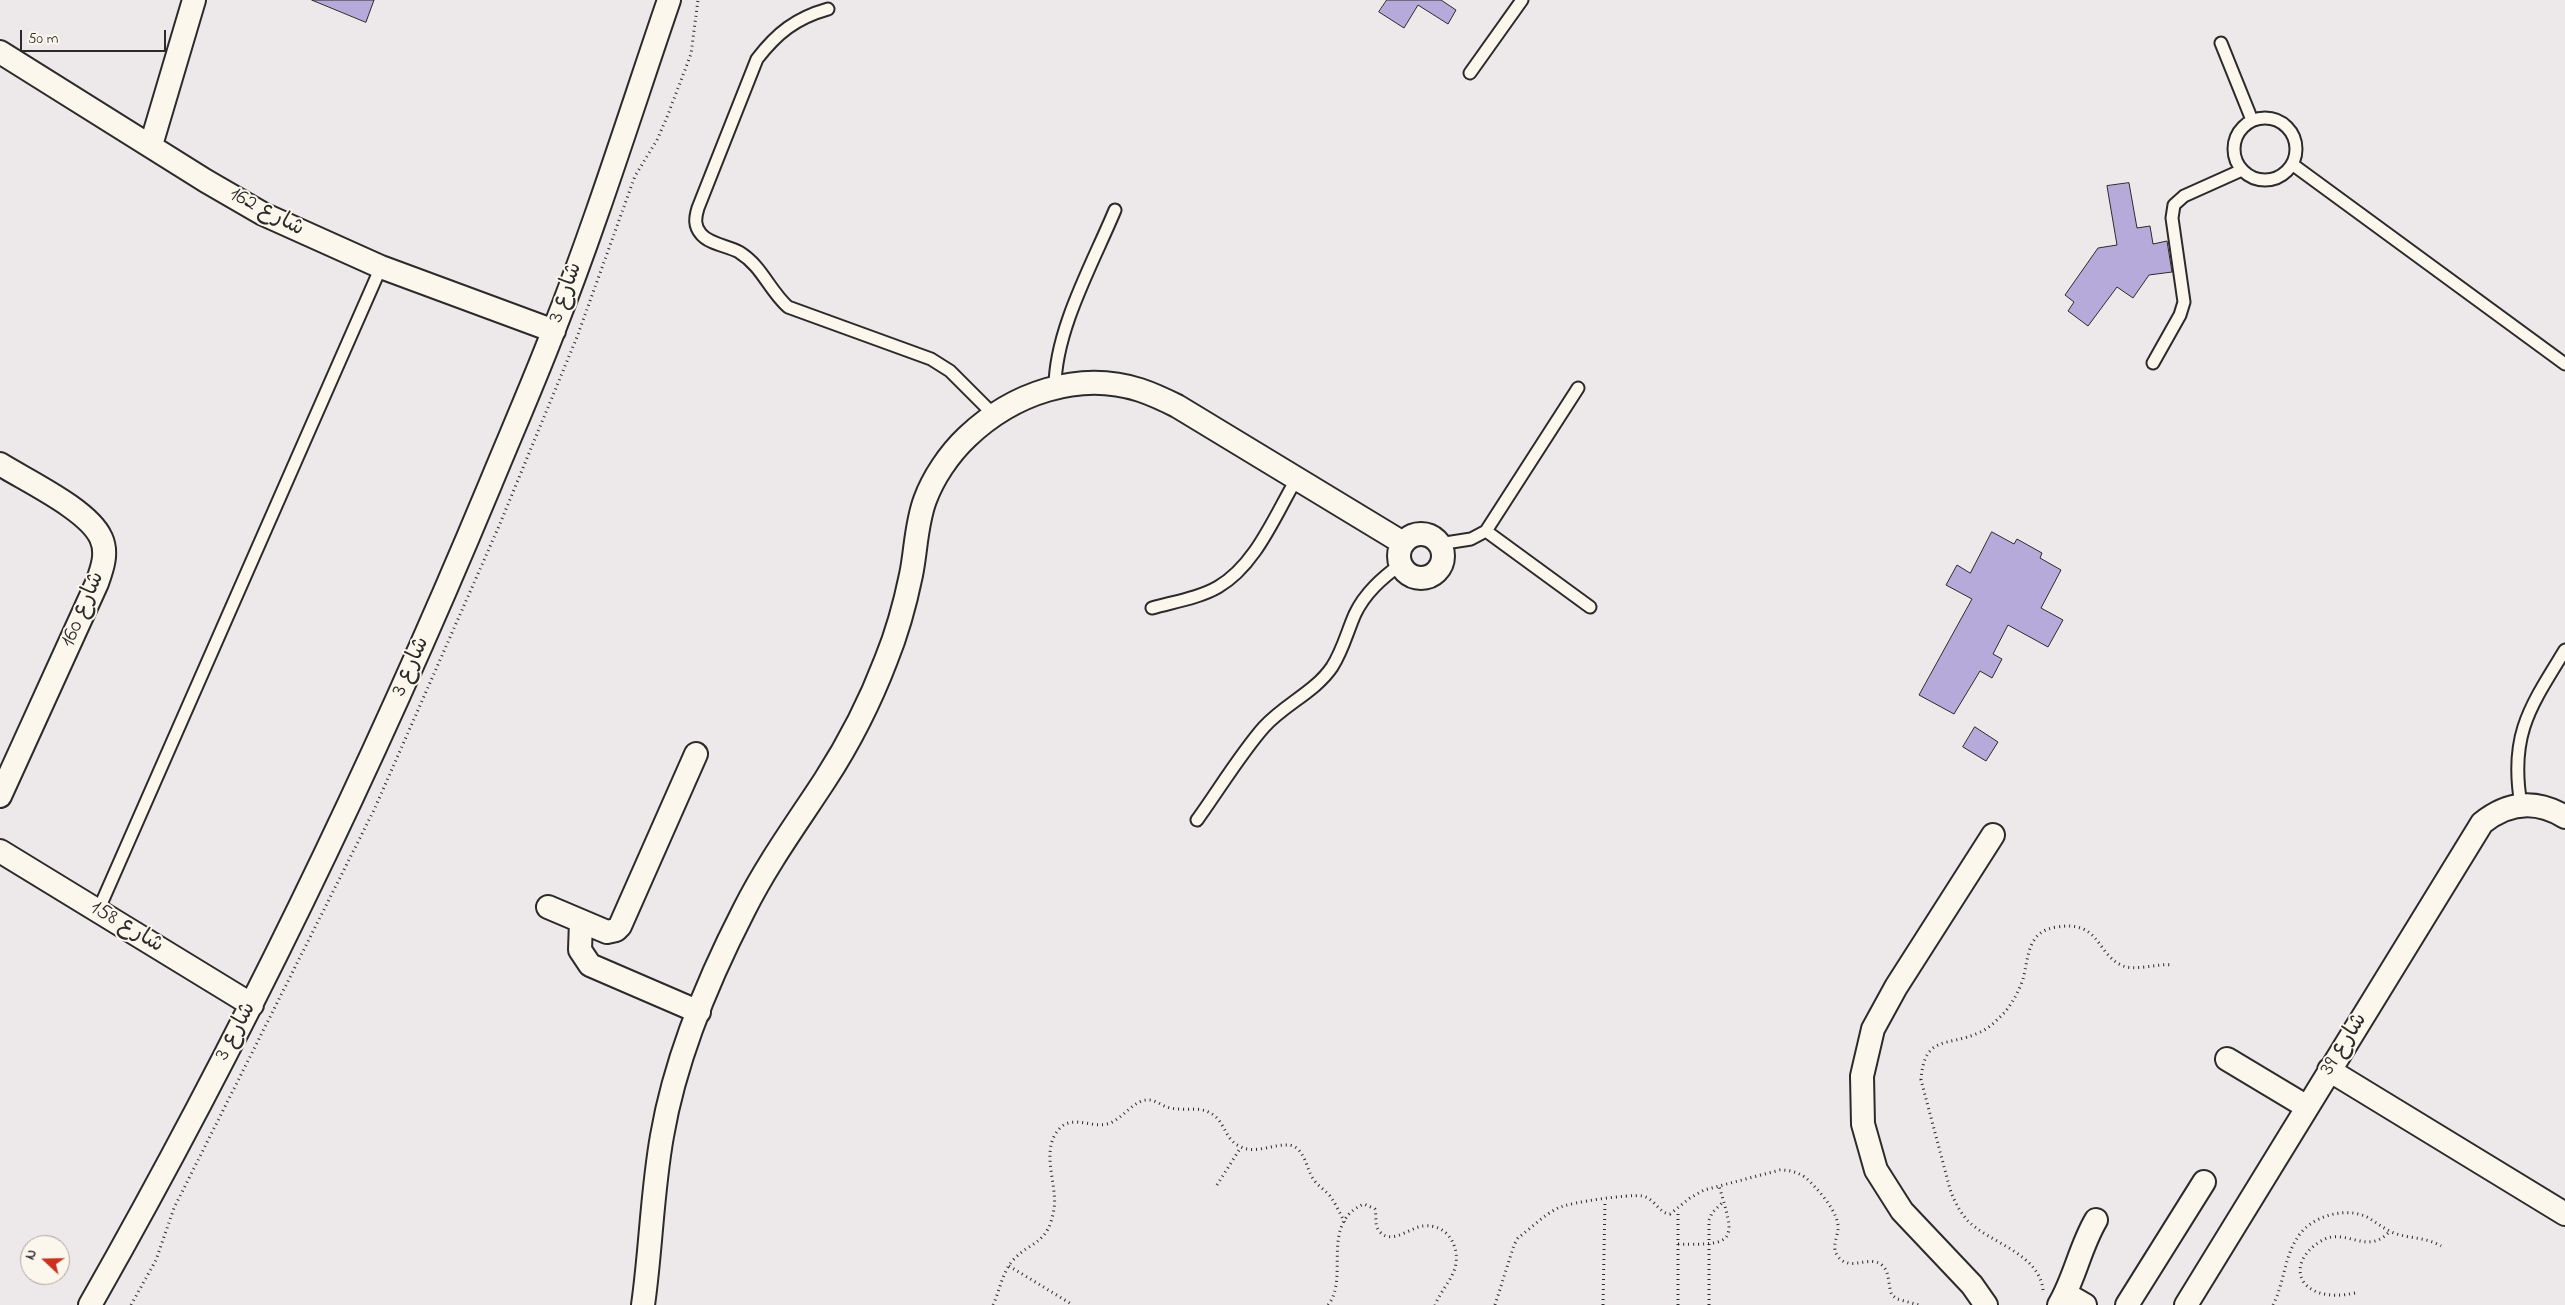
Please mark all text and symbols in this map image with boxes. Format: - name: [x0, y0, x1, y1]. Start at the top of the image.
- scale bar: [22, 20, 169, 52]
- text: 50 m: [28, 28, 58, 50]
- street label: شارع 162: [224, 182, 308, 244]
- street label: شارع 3: [544, 259, 590, 327]
- street label: شارع 160: [56, 568, 112, 652]
- street label: شارع 3: [387, 633, 437, 701]
- street label: شارع 158: [85, 896, 167, 960]
- street label: شارع 3: [211, 998, 263, 1066]
- street label: شارع 39: [2316, 1009, 2374, 1081]
- north arrow: [20, 1235, 70, 1285]
- text: N: [20, 1247, 43, 1263]

